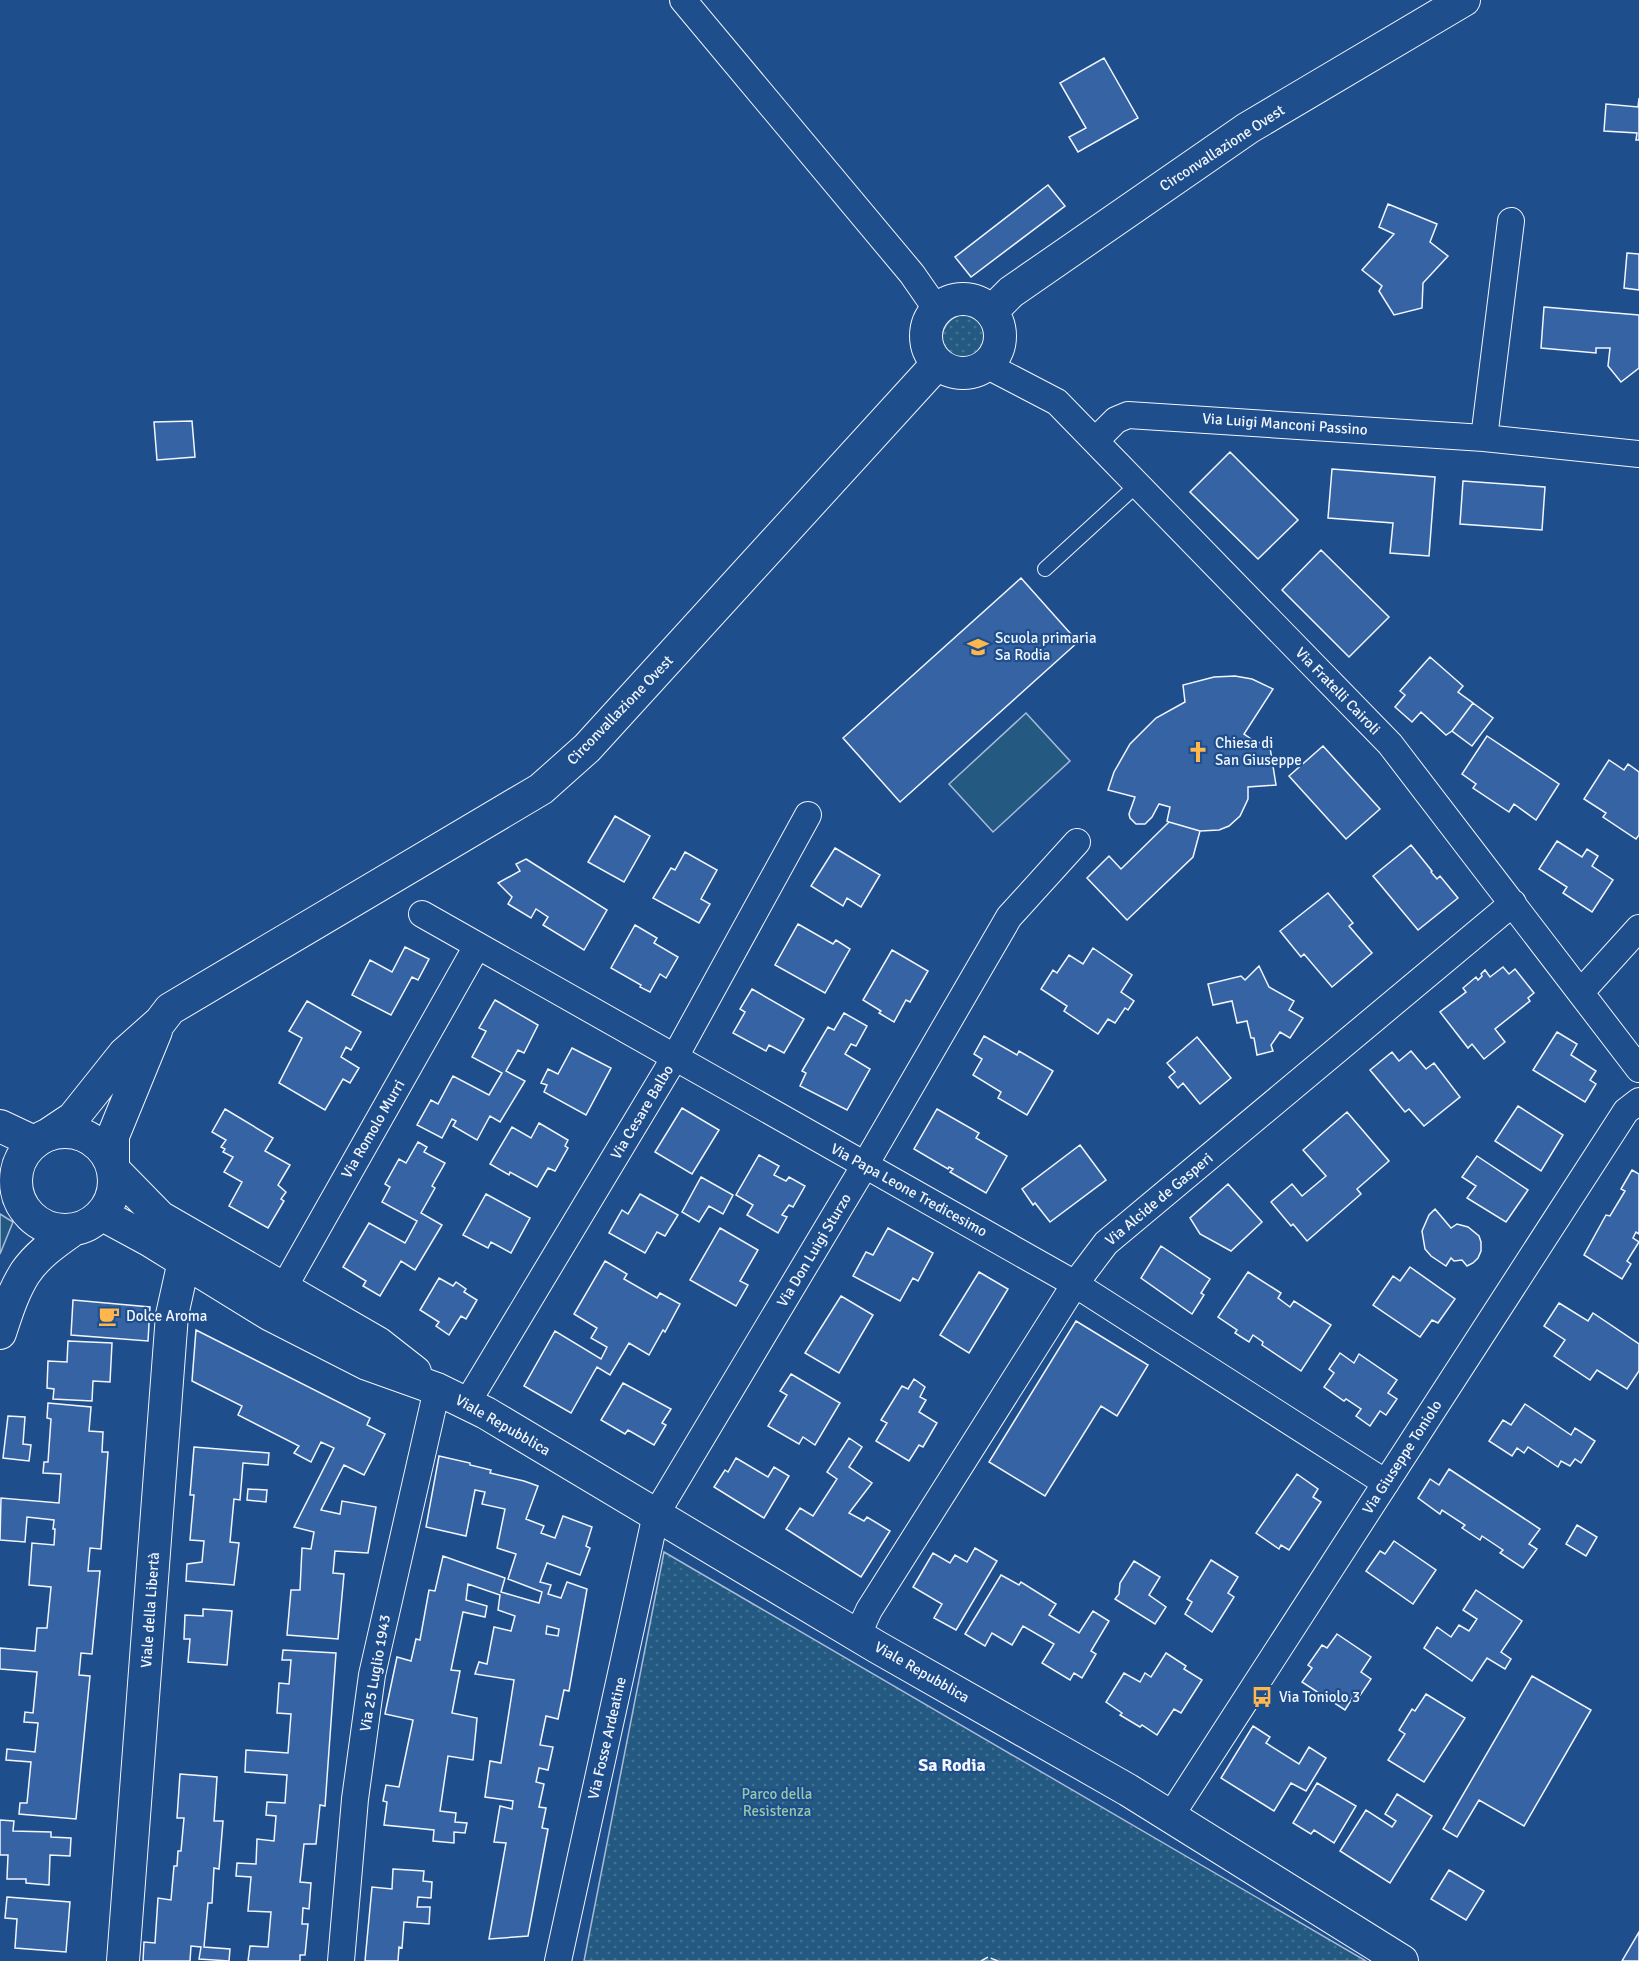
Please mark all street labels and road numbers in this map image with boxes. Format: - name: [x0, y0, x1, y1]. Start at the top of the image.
- street label: Circonvallazione Ovest: [1156, 101, 1288, 195]
- street label: Via Luigi Manconi Passino: [1202, 409, 1368, 439]
- street label: Via Fratelli Cairoli: [1292, 644, 1384, 738]
- street label: Circonvallazione Ovest: [563, 652, 677, 768]
- street label: Via Cesare Balbo: [607, 1061, 677, 1163]
- street label: Via Romolo Murri: [337, 1076, 409, 1182]
- street label: Via Papa Leone Tredicesimo: [828, 1139, 991, 1241]
- street label: Via Alcide de Gasperi: [1102, 1149, 1216, 1249]
- street label: Via Don Luigi Sturzo: [773, 1190, 855, 1310]
- street label: Viale Repubblica: [452, 1391, 554, 1459]
- street label: Via Giuseppe Toniolo: [1358, 1396, 1446, 1517]
- street label: Viale della Libertà: [137, 1551, 163, 1669]
- street label: Via 25 Luglio 1943: [356, 1613, 394, 1733]
- street label: Viale Repubblica: [871, 1638, 973, 1706]
- street label: Via Fosse Ardeatine: [584, 1675, 630, 1801]

